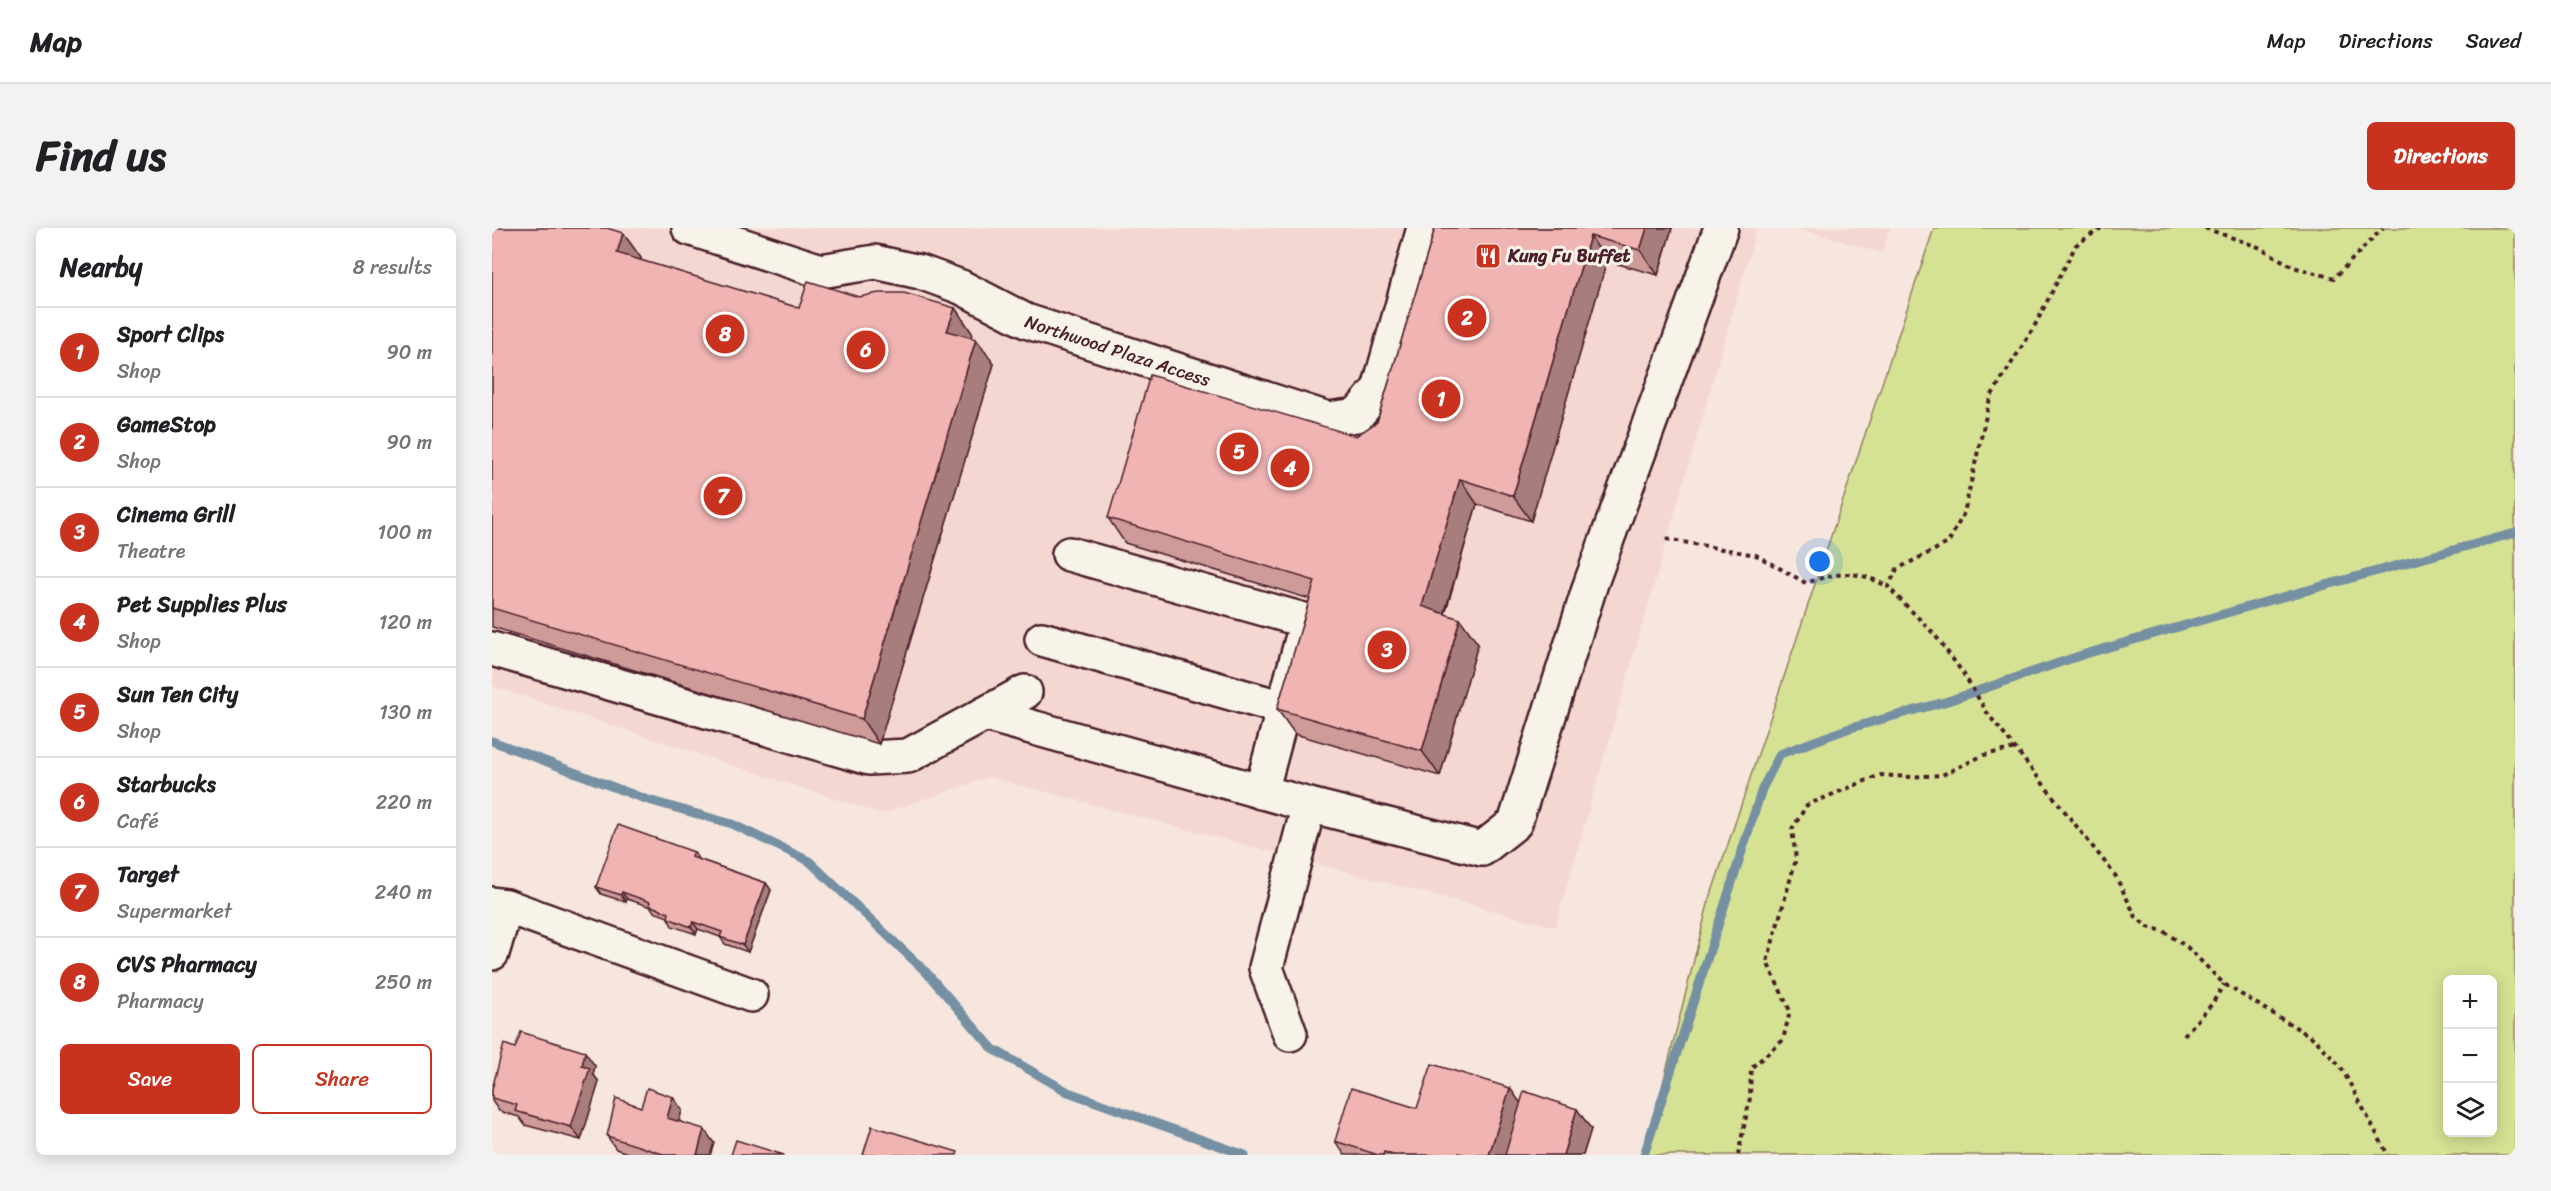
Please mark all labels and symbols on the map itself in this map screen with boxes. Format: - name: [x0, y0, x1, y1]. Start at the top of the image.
- place label: Kung Fu Buffet: [1507, 240, 1631, 272]
- restaurant icon: Kung Fu Buffet: [1473, 241, 1503, 271]
- pin: 2: [1448, 296, 1486, 340]
- street label: Northwood Plaza Access: [1021, 306, 1215, 396]
- pin: 8: [706, 312, 744, 356]
- pin: 6: [846, 328, 886, 372]
- pin: 1: [1422, 376, 1460, 422]
- pin: 5: [1220, 430, 1258, 474]
- pin: 4: [1270, 446, 1310, 490]
- pin: 7: [704, 474, 742, 518]
- your location: [1805, 547, 1834, 576]
- pin: 3: [1368, 628, 1406, 672]

